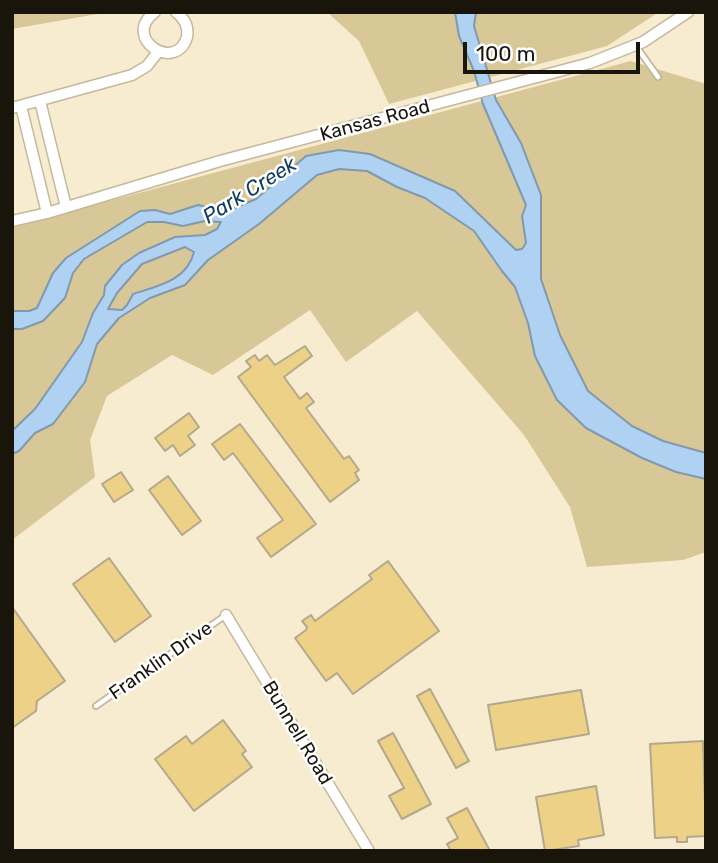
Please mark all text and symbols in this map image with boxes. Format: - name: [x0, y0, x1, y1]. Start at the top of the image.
- scale bar: [466, 28, 643, 72]
- text: 100 m: [476, 41, 535, 66]
- street label: Kansas Road: [318, 95, 432, 147]
- water label: Park Creek: [198, 152, 302, 230]
- street label: Franklin Drive: [105, 617, 217, 705]
- street label: Bunnell Road: [257, 677, 337, 789]

